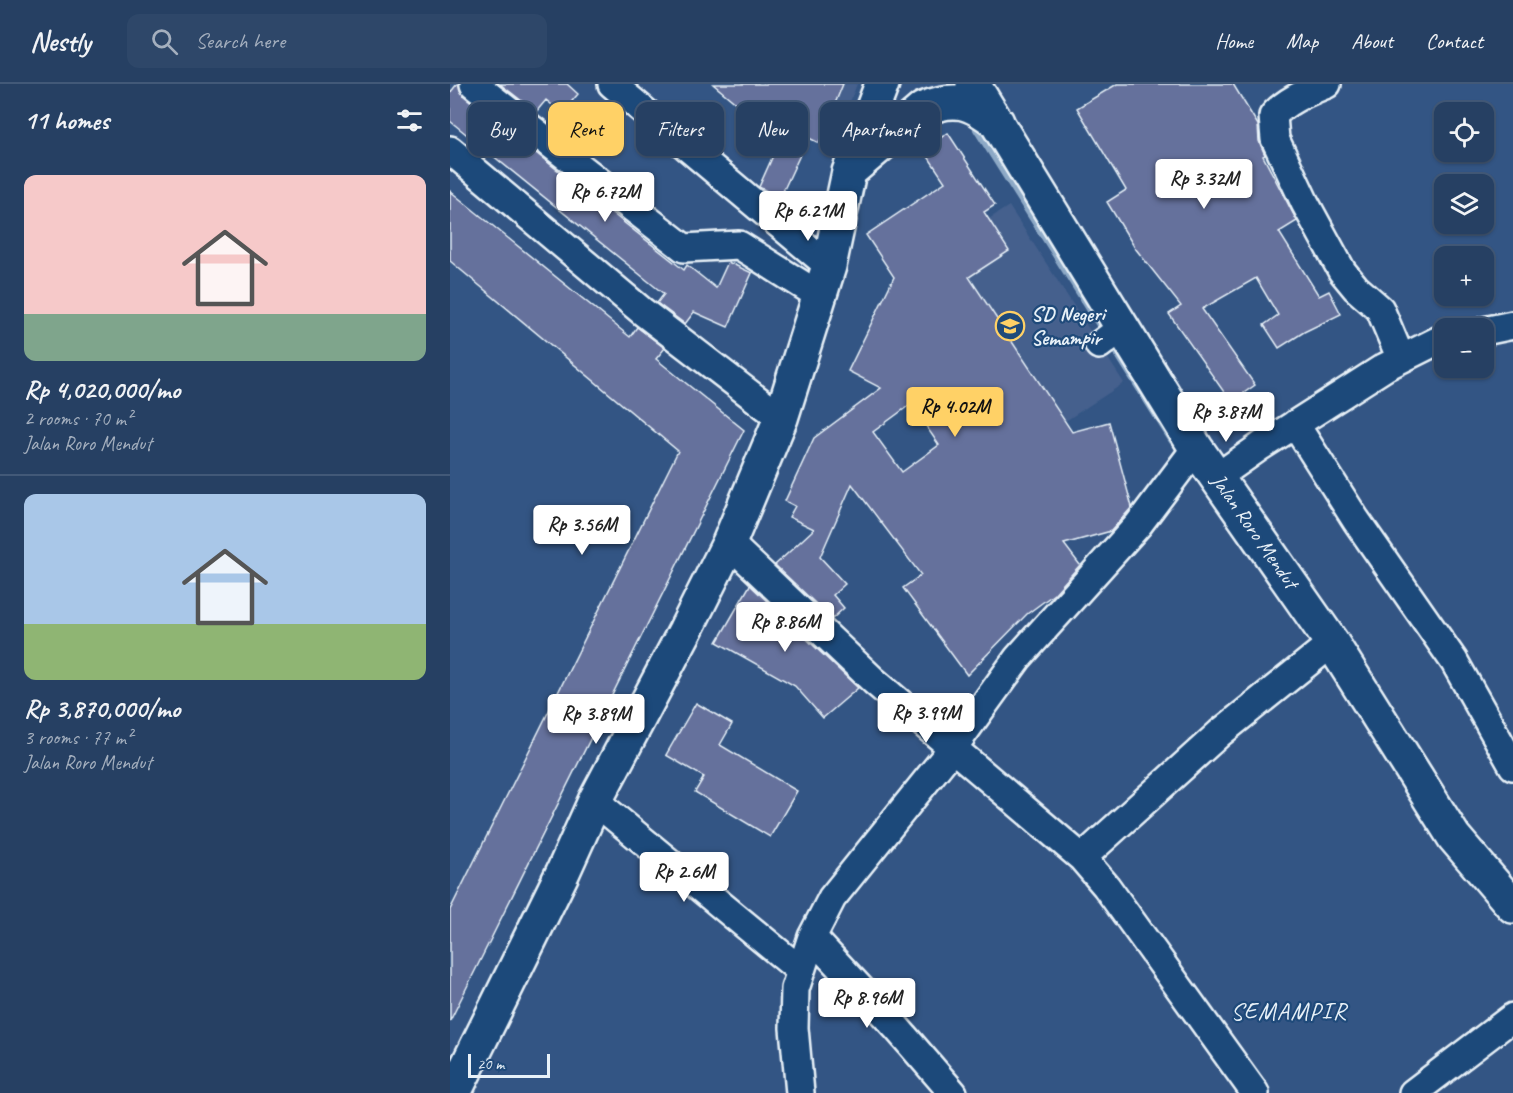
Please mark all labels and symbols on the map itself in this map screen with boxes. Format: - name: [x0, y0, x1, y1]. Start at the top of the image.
- pin: Rp 3.32M: [1142, 159, 1266, 210]
- pin: Rp 6.72M: [543, 172, 667, 223]
- pin: Rp 6.21M: [746, 191, 870, 242]
- place label: SD Negeri Semampir: [1031, 301, 1108, 351]
- school or university icon: SD Negeri Semampir: [994, 310, 1026, 342]
- pin: Rp 4.02M: [893, 387, 1017, 438]
- pin: Rp 3.87M: [1164, 392, 1288, 443]
- street label: Jalan Roro Mendut: [1205, 468, 1306, 596]
- pin: Rp 3.56M: [520, 505, 644, 556]
- pin: Rp 8.86M: [723, 602, 847, 653]
- pin: Rp 3.99M: [864, 693, 988, 744]
- pin: Rp 3.89M: [534, 694, 658, 745]
- pin: Rp 2.6M: [629, 852, 739, 903]
- pin: Rp 8.96M: [805, 978, 929, 1029]
- district label: SEMAMPIR: [1231, 996, 1349, 1026]
- scale bar: [468, 1051, 550, 1078]

